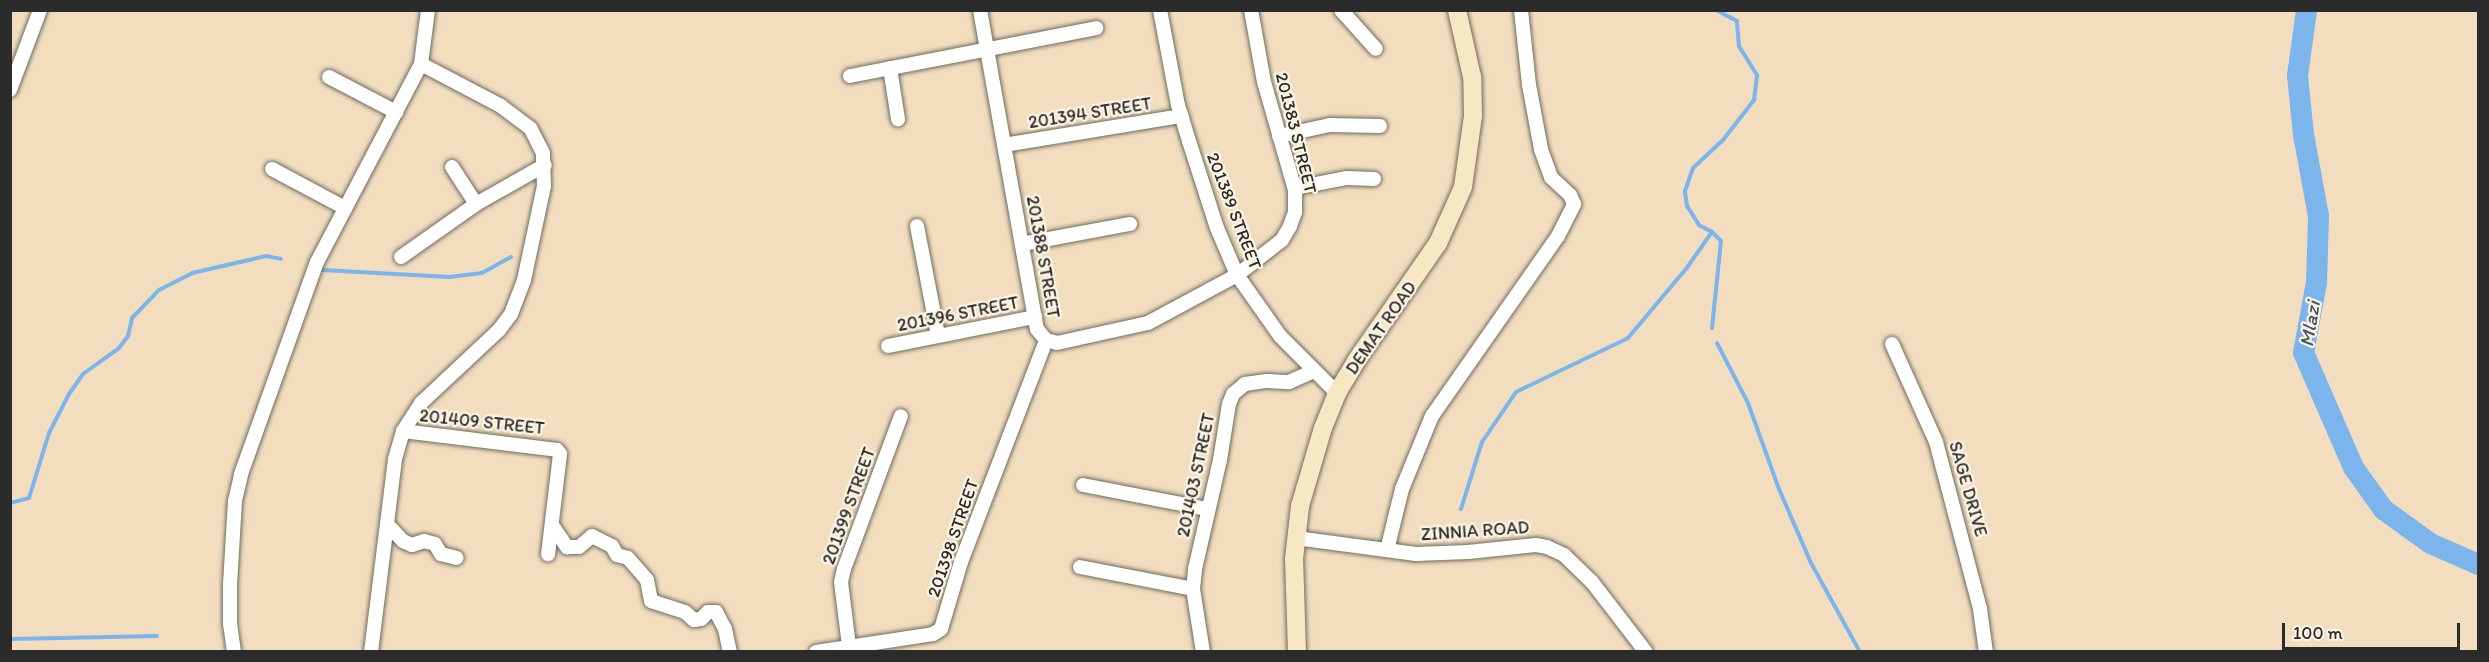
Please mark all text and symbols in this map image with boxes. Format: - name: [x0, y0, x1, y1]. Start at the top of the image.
- street label: 201383 STREET: [1271, 70, 1321, 196]
- street label: 201394 STREET: [1027, 93, 1153, 133]
- street label: 201389 STREET: [1202, 149, 1266, 273]
- street label: 201388 STREET: [1022, 194, 1064, 320]
- street label: DEMAT ROAD: [1341, 277, 1421, 379]
- street label: 201396 STREET: [896, 292, 1020, 336]
- water label: Mlazi: [2295, 299, 2325, 349]
- street label: 201409 STREET: [418, 405, 546, 439]
- street label: 201403 STREET: [1172, 411, 1220, 539]
- street label: SAGE DRIVE: [1944, 439, 1992, 539]
- street label: 201399 STREET: [818, 445, 880, 567]
- street label: 201398 STREET: [923, 476, 983, 600]
- street label: ZINNIA ROAD: [1420, 516, 1530, 546]
- scale bar: [2285, 611, 2464, 649]
- text: 100 m: [2293, 622, 2343, 644]

